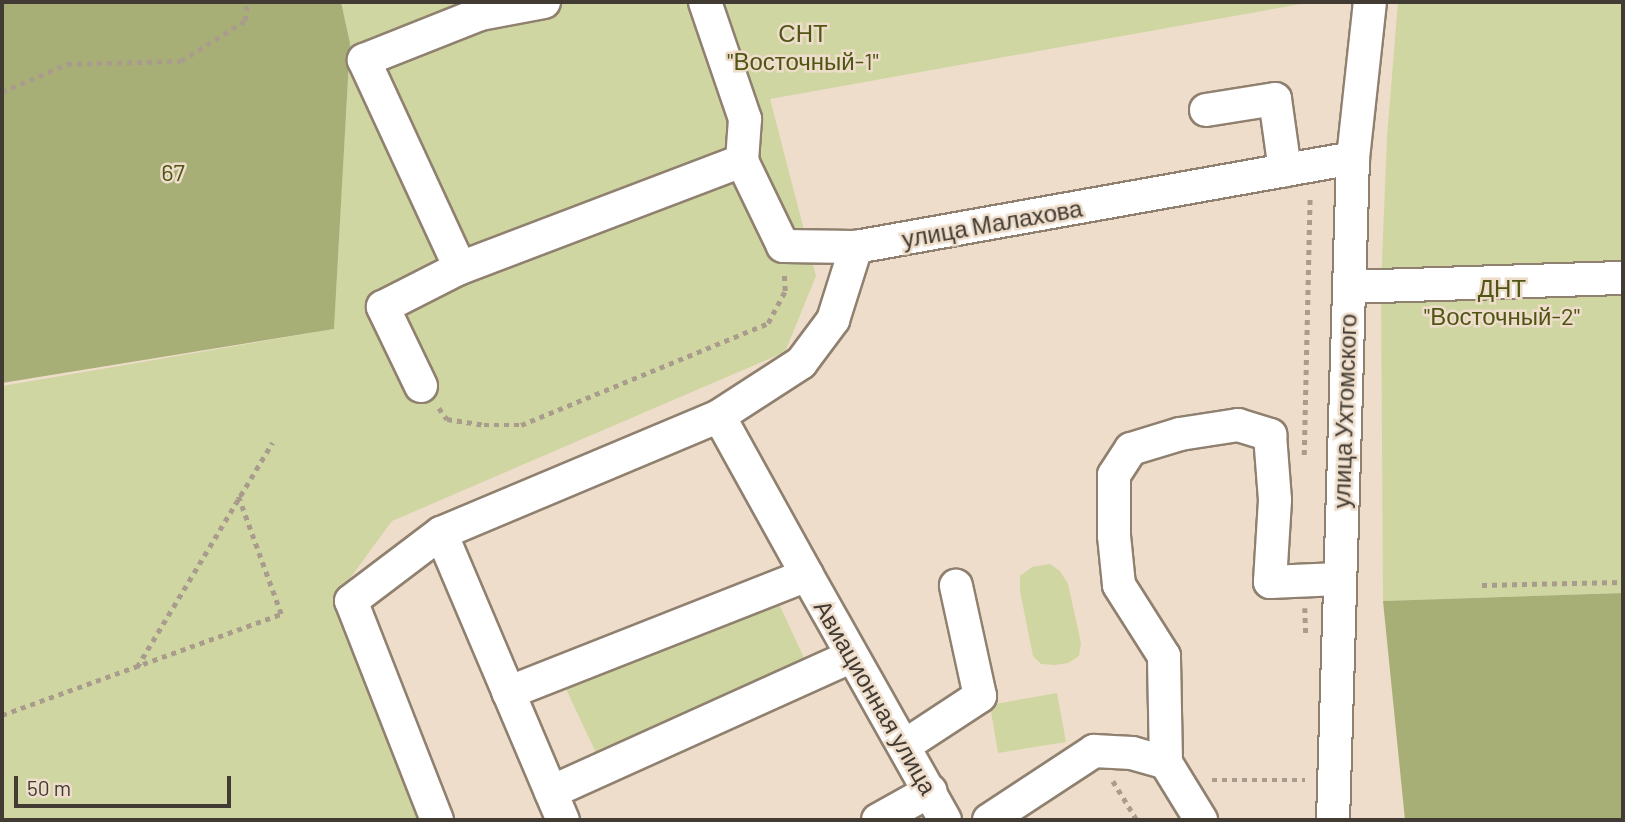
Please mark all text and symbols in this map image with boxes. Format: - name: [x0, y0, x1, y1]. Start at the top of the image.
- park label: СНТ "Восточный-1": [727, 19, 879, 75]
- park label: 67: [161, 158, 185, 186]
- street label: улица Малахова: [900, 193, 1084, 253]
- park label: ДНТ "Восточный-2": [1424, 274, 1580, 330]
- street label: улица Ухтомского: [1326, 313, 1362, 509]
- street label: Авиационная улица: [809, 595, 943, 799]
- scale bar: [18, 762, 234, 806]
- text: 50 m: [27, 775, 71, 800]

